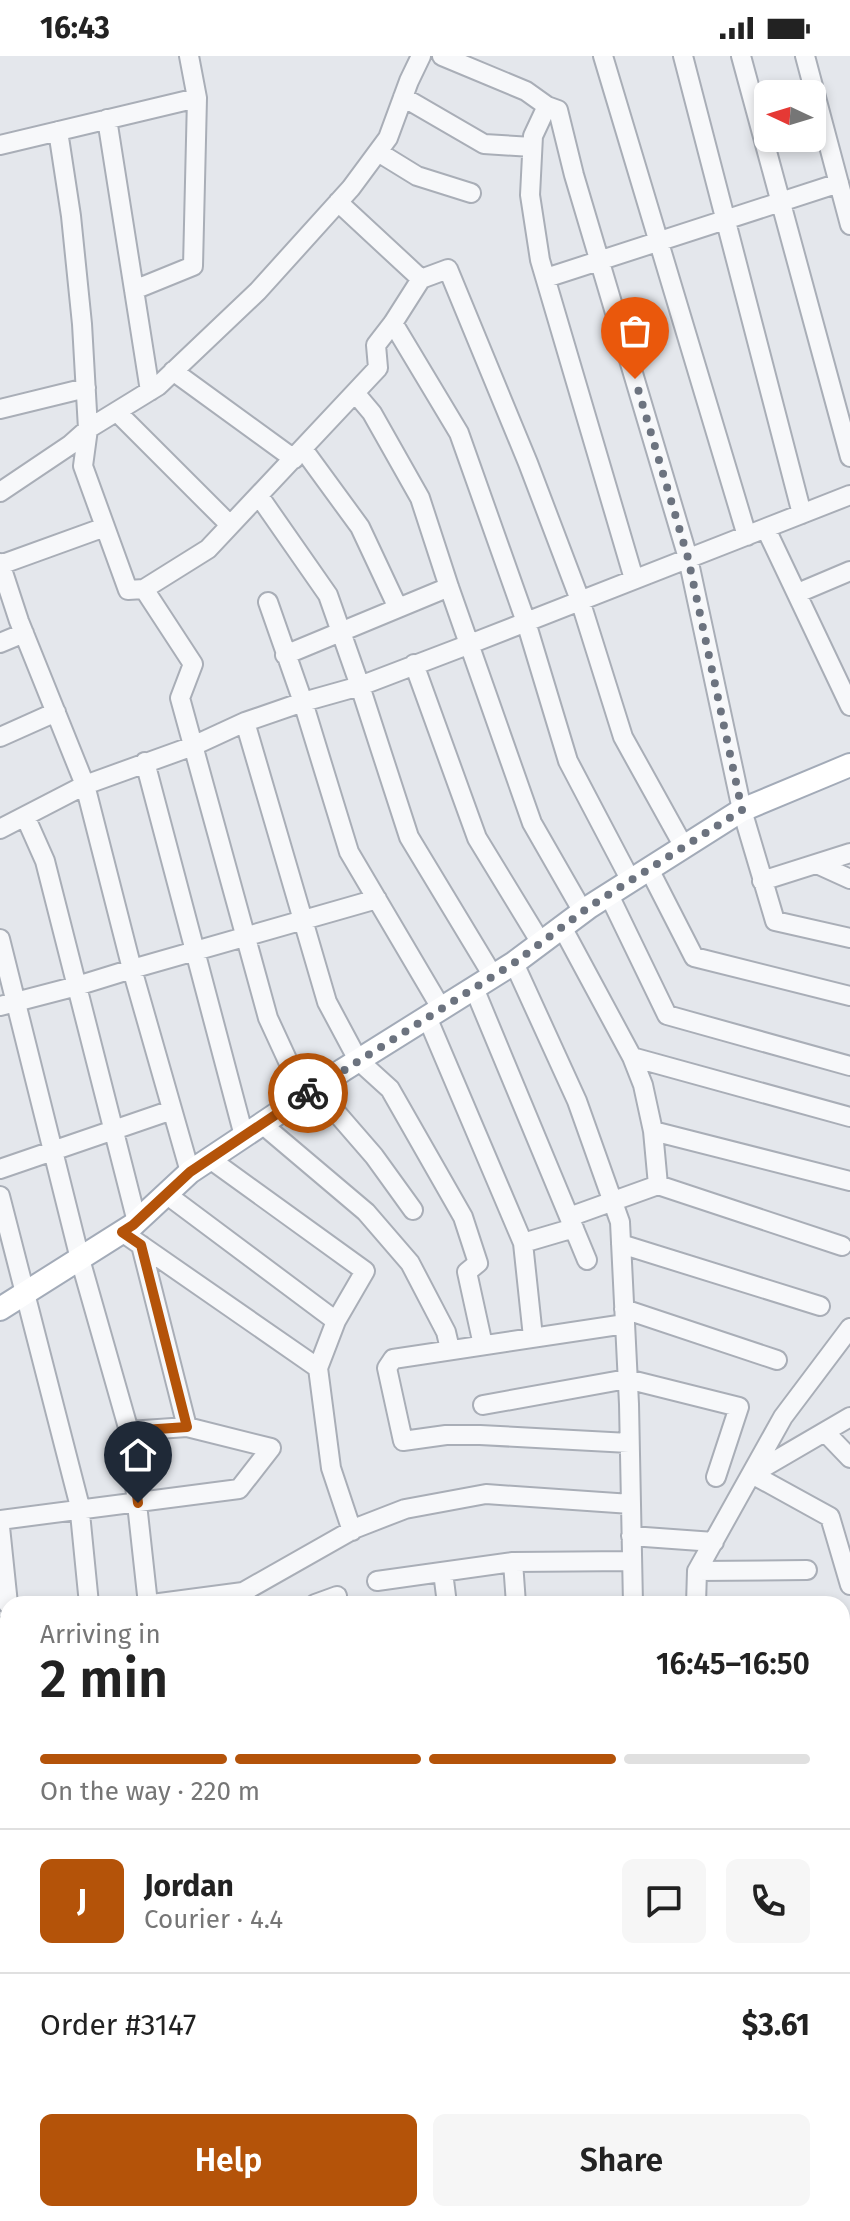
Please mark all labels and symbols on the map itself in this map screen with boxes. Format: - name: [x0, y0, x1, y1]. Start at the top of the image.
- north arrow: [754, 80, 826, 152]
- pin: [601, 297, 669, 379]
- courier: [268, 1053, 348, 1133]
- pin: [104, 1421, 172, 1503]

